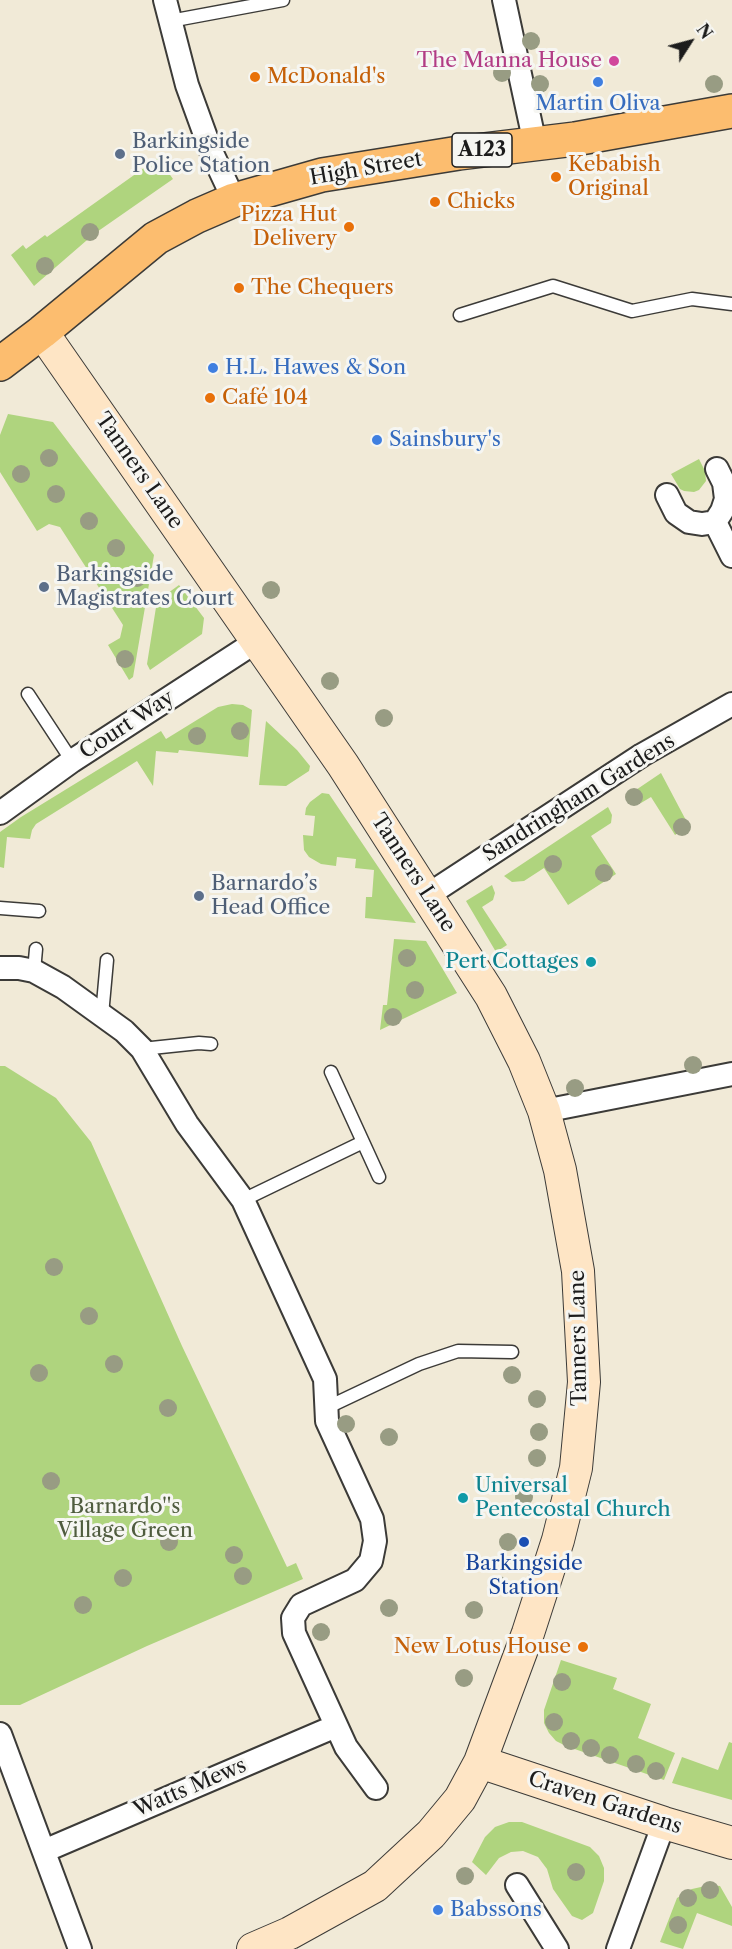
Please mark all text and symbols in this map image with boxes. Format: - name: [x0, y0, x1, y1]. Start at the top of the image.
- north arrow: [660, 12, 720, 72]
- text: N: [692, 20, 717, 43]
- place label: The Manna House: [416, 48, 602, 74]
- marker: The Manna House: [607, 54, 621, 68]
- place label: McDonald's: [267, 64, 385, 90]
- marker: McDonald's: [248, 70, 262, 84]
- marker: Martin Oliva: [591, 75, 605, 89]
- place label: Martin Oliva: [535, 91, 661, 117]
- place label: Barkingside Police Station: [132, 129, 270, 179]
- road number: A123: [452, 133, 512, 167]
- marker: Barkingside Police Station: [113, 147, 127, 161]
- street label: High Street: [308, 147, 424, 191]
- place label: Kebabish Original: [568, 152, 661, 202]
- marker: Kebabish Original: [549, 170, 563, 184]
- place label: Chicks: [447, 189, 515, 215]
- marker: Chicks: [428, 195, 442, 209]
- place label: Pizza Hut Delivery: [240, 202, 337, 252]
- marker: Pizza Hut Delivery: [342, 220, 356, 234]
- place label: The Chequers: [251, 275, 394, 301]
- marker: The Chequers: [232, 281, 246, 295]
- place label: H.L. Hawes & Son: [225, 355, 406, 381]
- marker: H.L. Hawes & Son: [206, 361, 220, 375]
- place label: Café 104: [222, 385, 308, 411]
- marker: Café 104: [203, 391, 217, 405]
- street label: Tanners Lane: [90, 408, 188, 534]
- place label: Sainsbury's: [389, 427, 501, 453]
- marker: Sainsbury's: [370, 433, 384, 447]
- place label: Barkingside Magistrates Court: [56, 562, 234, 612]
- marker: Barkingside Magistrates Court: [37, 580, 51, 594]
- street label: Court Way: [75, 685, 179, 765]
- street label: Sandringham Gardens: [478, 729, 680, 867]
- street label: Tanners Lane: [365, 809, 461, 937]
- place label: Barnardo’s Head Office: [211, 871, 330, 921]
- marker: Barnardo’s Head Office: [192, 889, 206, 903]
- place label: Pert Cottages: [445, 949, 579, 975]
- marker: Pert Cottages: [584, 955, 598, 969]
- street label: Tanners Lane: [565, 1270, 593, 1406]
- place label: Universal Pentecostal Church: [475, 1473, 671, 1523]
- marker: Universal Pentecostal Church: [456, 1491, 470, 1505]
- park label: Barnardo''s Village Green: [57, 1494, 193, 1544]
- marker: Barkingside Station: [517, 1535, 531, 1549]
- place label: Barkingside Station: [465, 1551, 583, 1601]
- place label: New Lotus House: [394, 1634, 571, 1660]
- marker: New Lotus House: [576, 1640, 590, 1654]
- street label: Watts Mews: [130, 1753, 250, 1823]
- street label: Craven Gardens: [525, 1766, 685, 1840]
- place label: Babssons: [450, 1897, 542, 1923]
- marker: Babssons: [431, 1903, 445, 1917]

